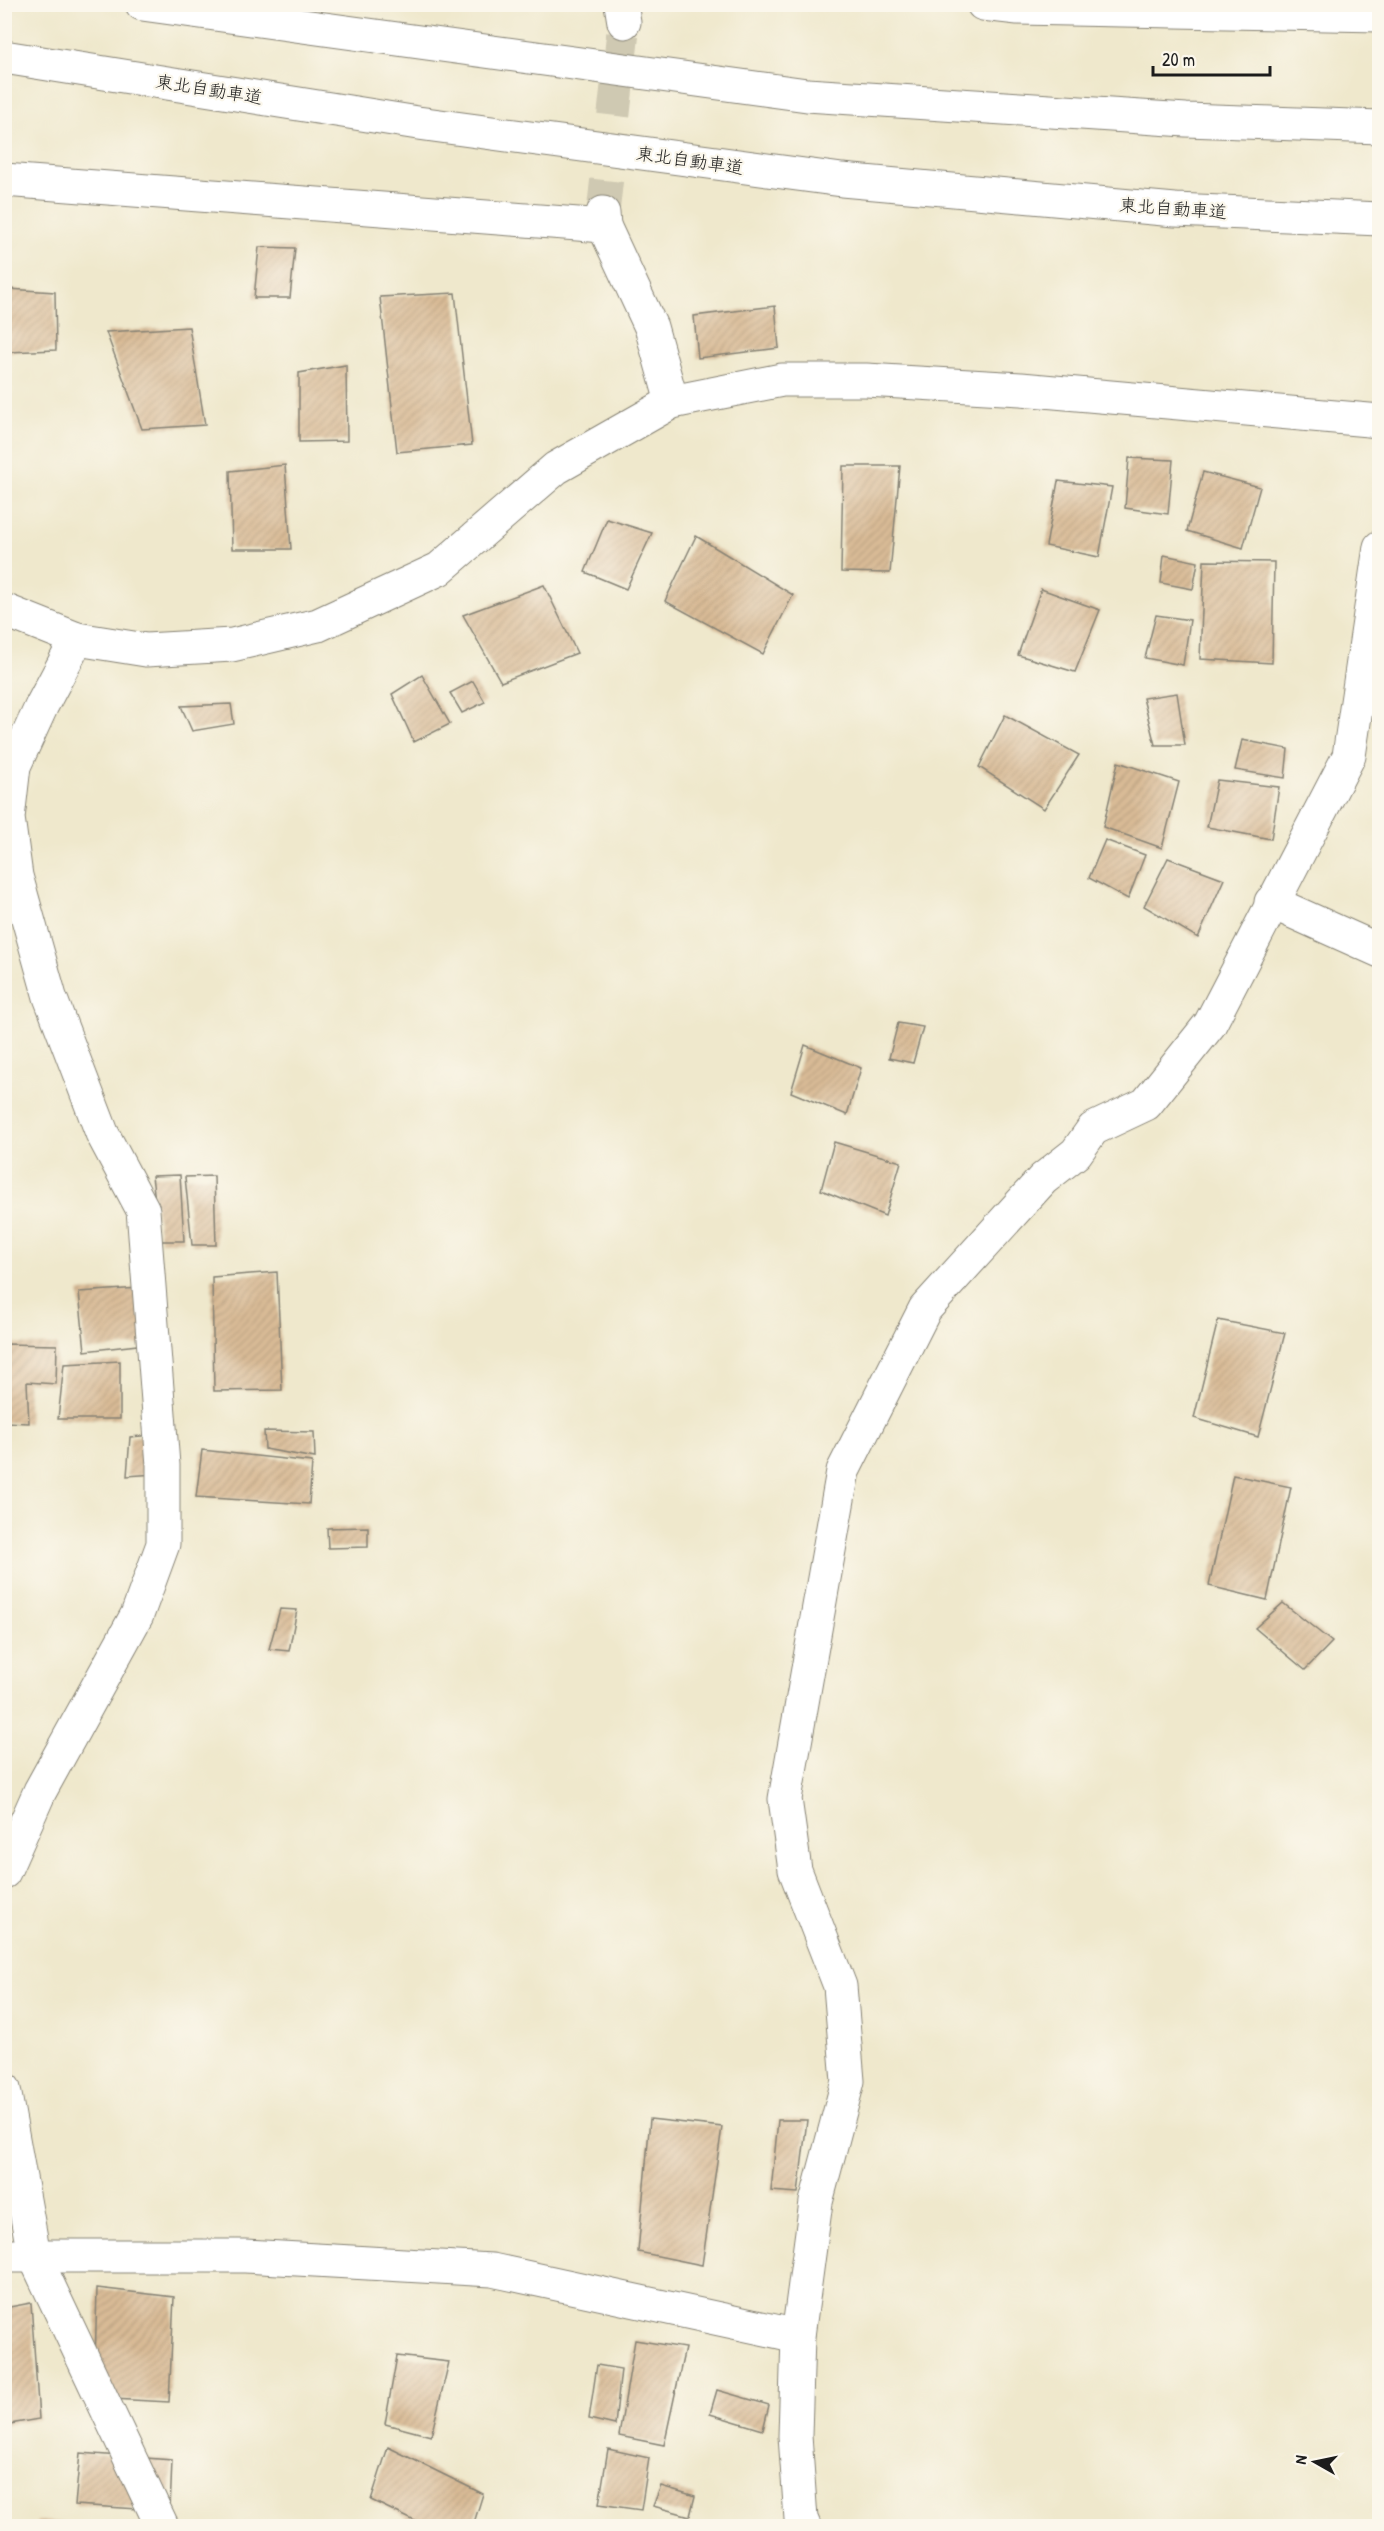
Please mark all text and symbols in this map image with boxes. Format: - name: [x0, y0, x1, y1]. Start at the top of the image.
- scale bar: [1153, 39, 1270, 77]
- text: 20 m: [1162, 47, 1195, 72]
- street label: 東北自動車道: [154, 68, 264, 110]
- street label: 東北自動車道: [635, 140, 745, 180]
- street label: 東北自動車道: [1118, 192, 1228, 224]
- north arrow: [1285, 2432, 1345, 2492]
- text: N: [1289, 2453, 1312, 2466]

